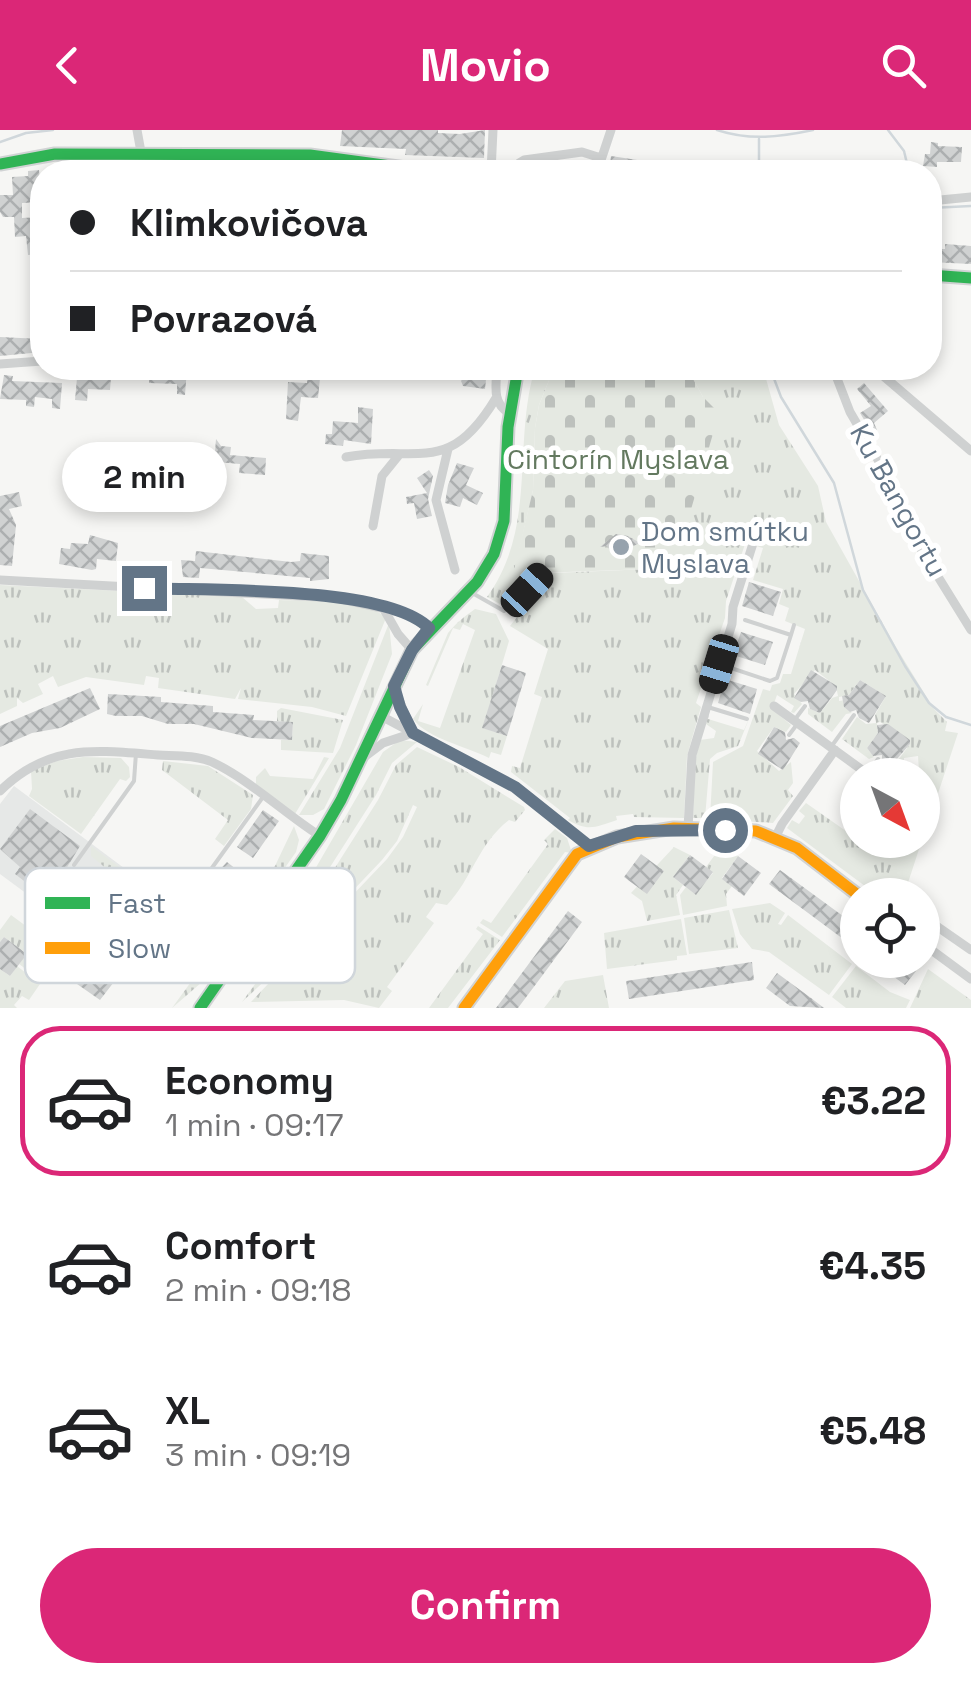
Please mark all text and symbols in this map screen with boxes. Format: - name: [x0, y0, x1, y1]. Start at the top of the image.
- text: Movio: [420, 37, 551, 94]
- icon: back: [40, 38, 95, 93]
- icon: search: [876, 38, 931, 93]
- text: Klimkovičova: [130, 199, 368, 247]
- text: Povrazová: [130, 295, 317, 343]
- street label: Ku Bangortu: [842, 417, 956, 583]
- park label: Cintorín Myslava: [507, 441, 729, 477]
- callout: 2 min: [62, 443, 226, 513]
- text: 2 min: [103, 457, 186, 497]
- place label: Dom smútku Myslava: [641, 513, 809, 581]
- marker: Dom smútku Myslava: [610, 536, 632, 558]
- car: [496, 558, 558, 622]
- route end: [122, 566, 167, 611]
- car: [696, 631, 742, 697]
- north arrow: [840, 758, 940, 858]
- map controls: [840, 758, 940, 978]
- route start: [703, 808, 748, 853]
- legend: [25, 868, 355, 983]
- button: locate: [840, 878, 940, 978]
- text: Fast: [108, 885, 166, 921]
- text: Slow: [108, 930, 171, 966]
- icon: car: [45, 1056, 135, 1146]
- text: Economy: [165, 1057, 334, 1105]
- text: €3.22: [821, 1077, 926, 1125]
- text: 1 min · 09:17: [165, 1105, 344, 1145]
- icon: car: [45, 1221, 135, 1311]
- text: Comfort: [165, 1222, 316, 1270]
- text: €4.35: [819, 1242, 926, 1290]
- text: 2 min · 09:18: [165, 1270, 351, 1310]
- icon: car: [45, 1386, 135, 1476]
- text: XL: [165, 1387, 210, 1435]
- text: €5.48: [819, 1407, 926, 1455]
- text: 3 min · 09:19: [165, 1435, 351, 1475]
- button: Confirm: [40, 1548, 931, 1663]

